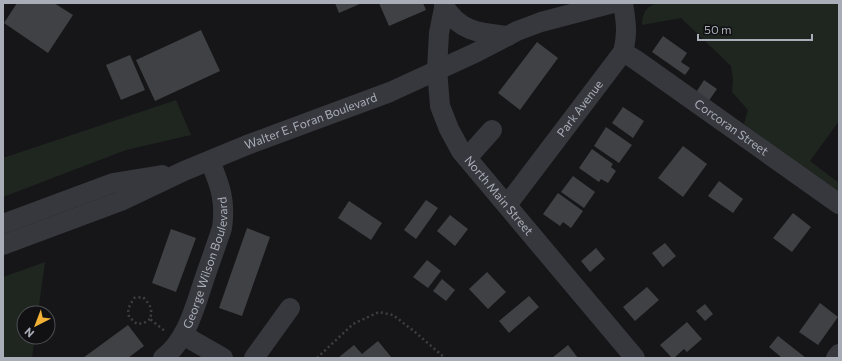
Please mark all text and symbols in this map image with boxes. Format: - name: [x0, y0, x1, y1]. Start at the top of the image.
- scale bar: [698, 16, 812, 42]
- text: 50 m: [704, 22, 732, 36]
- street label: Park Avenue: [553, 77, 605, 139]
- street label: Walter E. Foran Boulevard: [242, 89, 379, 151]
- street label: Corcoran Street: [692, 96, 771, 158]
- street label: North Main Street: [462, 153, 537, 238]
- street label: George Wilson Boulevard: [179, 196, 229, 331]
- north arrow: [16, 305, 56, 345]
- text: N: [22, 325, 36, 340]

